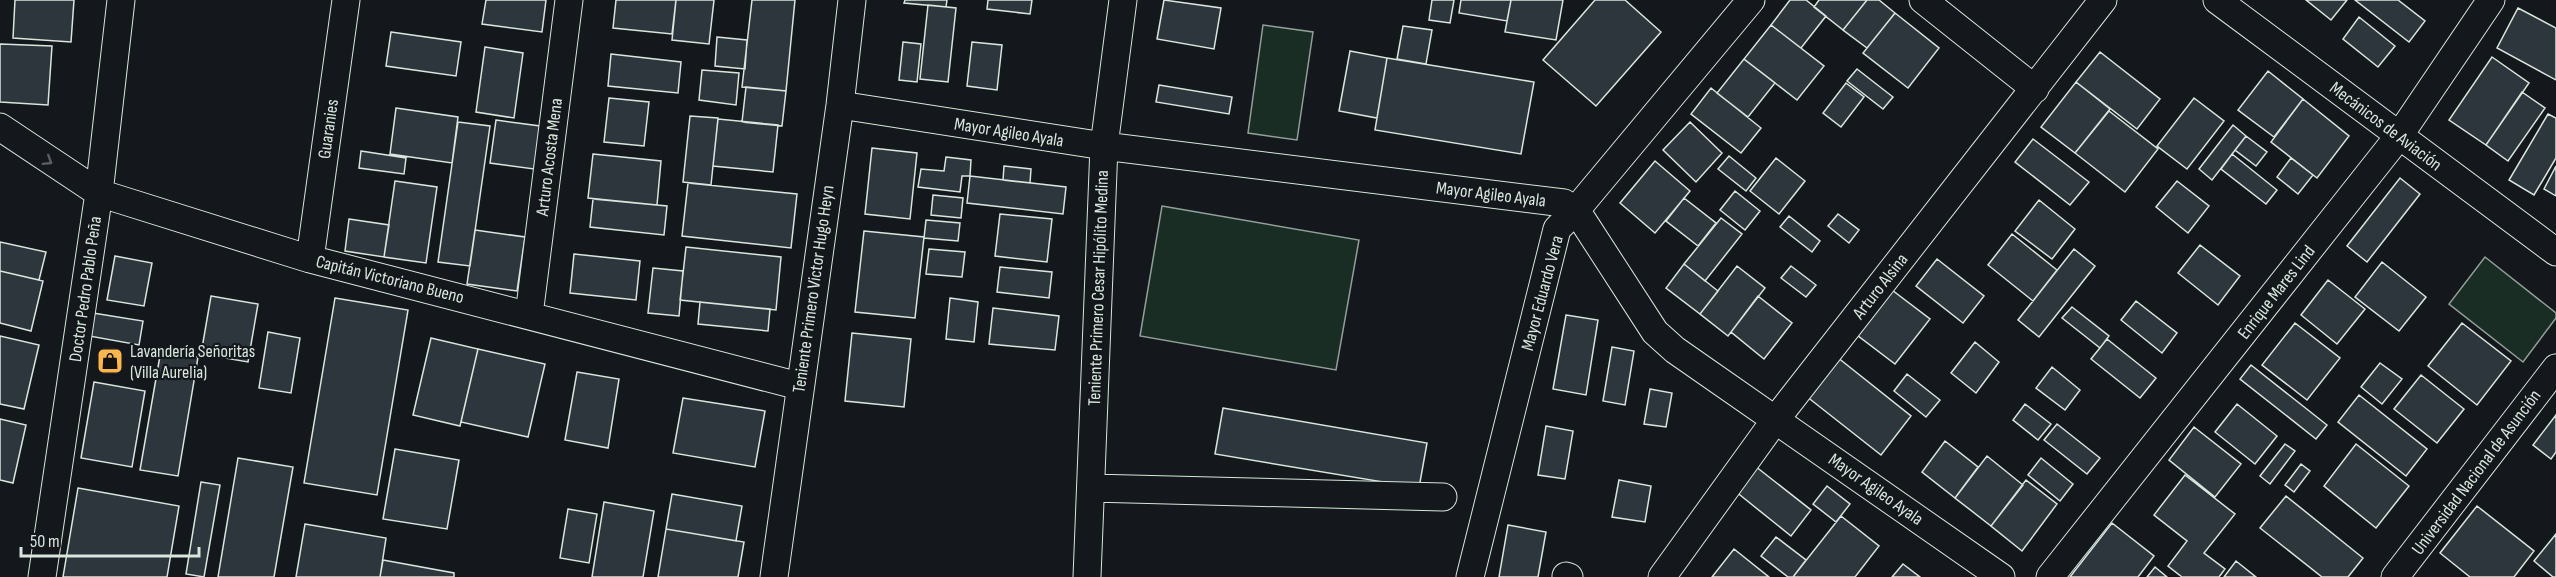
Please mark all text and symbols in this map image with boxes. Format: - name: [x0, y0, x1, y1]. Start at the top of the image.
- street label: Mecánicos de Aviación: [2326, 77, 2446, 175]
- street label: Arturo Acosta Mena: [532, 97, 567, 218]
- street label: Guaranies: [314, 98, 343, 160]
- street label: Mayor Agileo Ayala: [953, 113, 1065, 152]
- one-way arrow: [42, 153, 52, 165]
- street label: Teniente Primero Cesar Hipólito Medina: [1084, 170, 1113, 406]
- street label: Mayor Agileo Ayala: [1435, 177, 1547, 212]
- street label: Teniente Primero Victor Hugo Heyn: [789, 184, 838, 394]
- street label: Doctor Pedro Pablo Peña: [65, 215, 106, 363]
- street label: Mayor Eduardo Vera: [1517, 233, 1568, 353]
- street label: Enrique Mares Lind: [2233, 241, 2319, 343]
- street label: Arturo Alsina: [1848, 249, 1913, 324]
- street label: Capitán Victoriano Bueno: [314, 251, 466, 308]
- place label: Lavandería Señoritas (Villa Aurelia): [130, 341, 255, 383]
- shop icon: Lavandería Señoritas (Villa Aurelia): [95, 346, 125, 376]
- street label: Universidad Nacional de Asunción: [2407, 386, 2545, 559]
- street label: Mayor Agileo Ayala: [1824, 449, 1927, 530]
- scale bar: [21, 520, 200, 558]
- text: 50 m: [30, 531, 60, 552]

